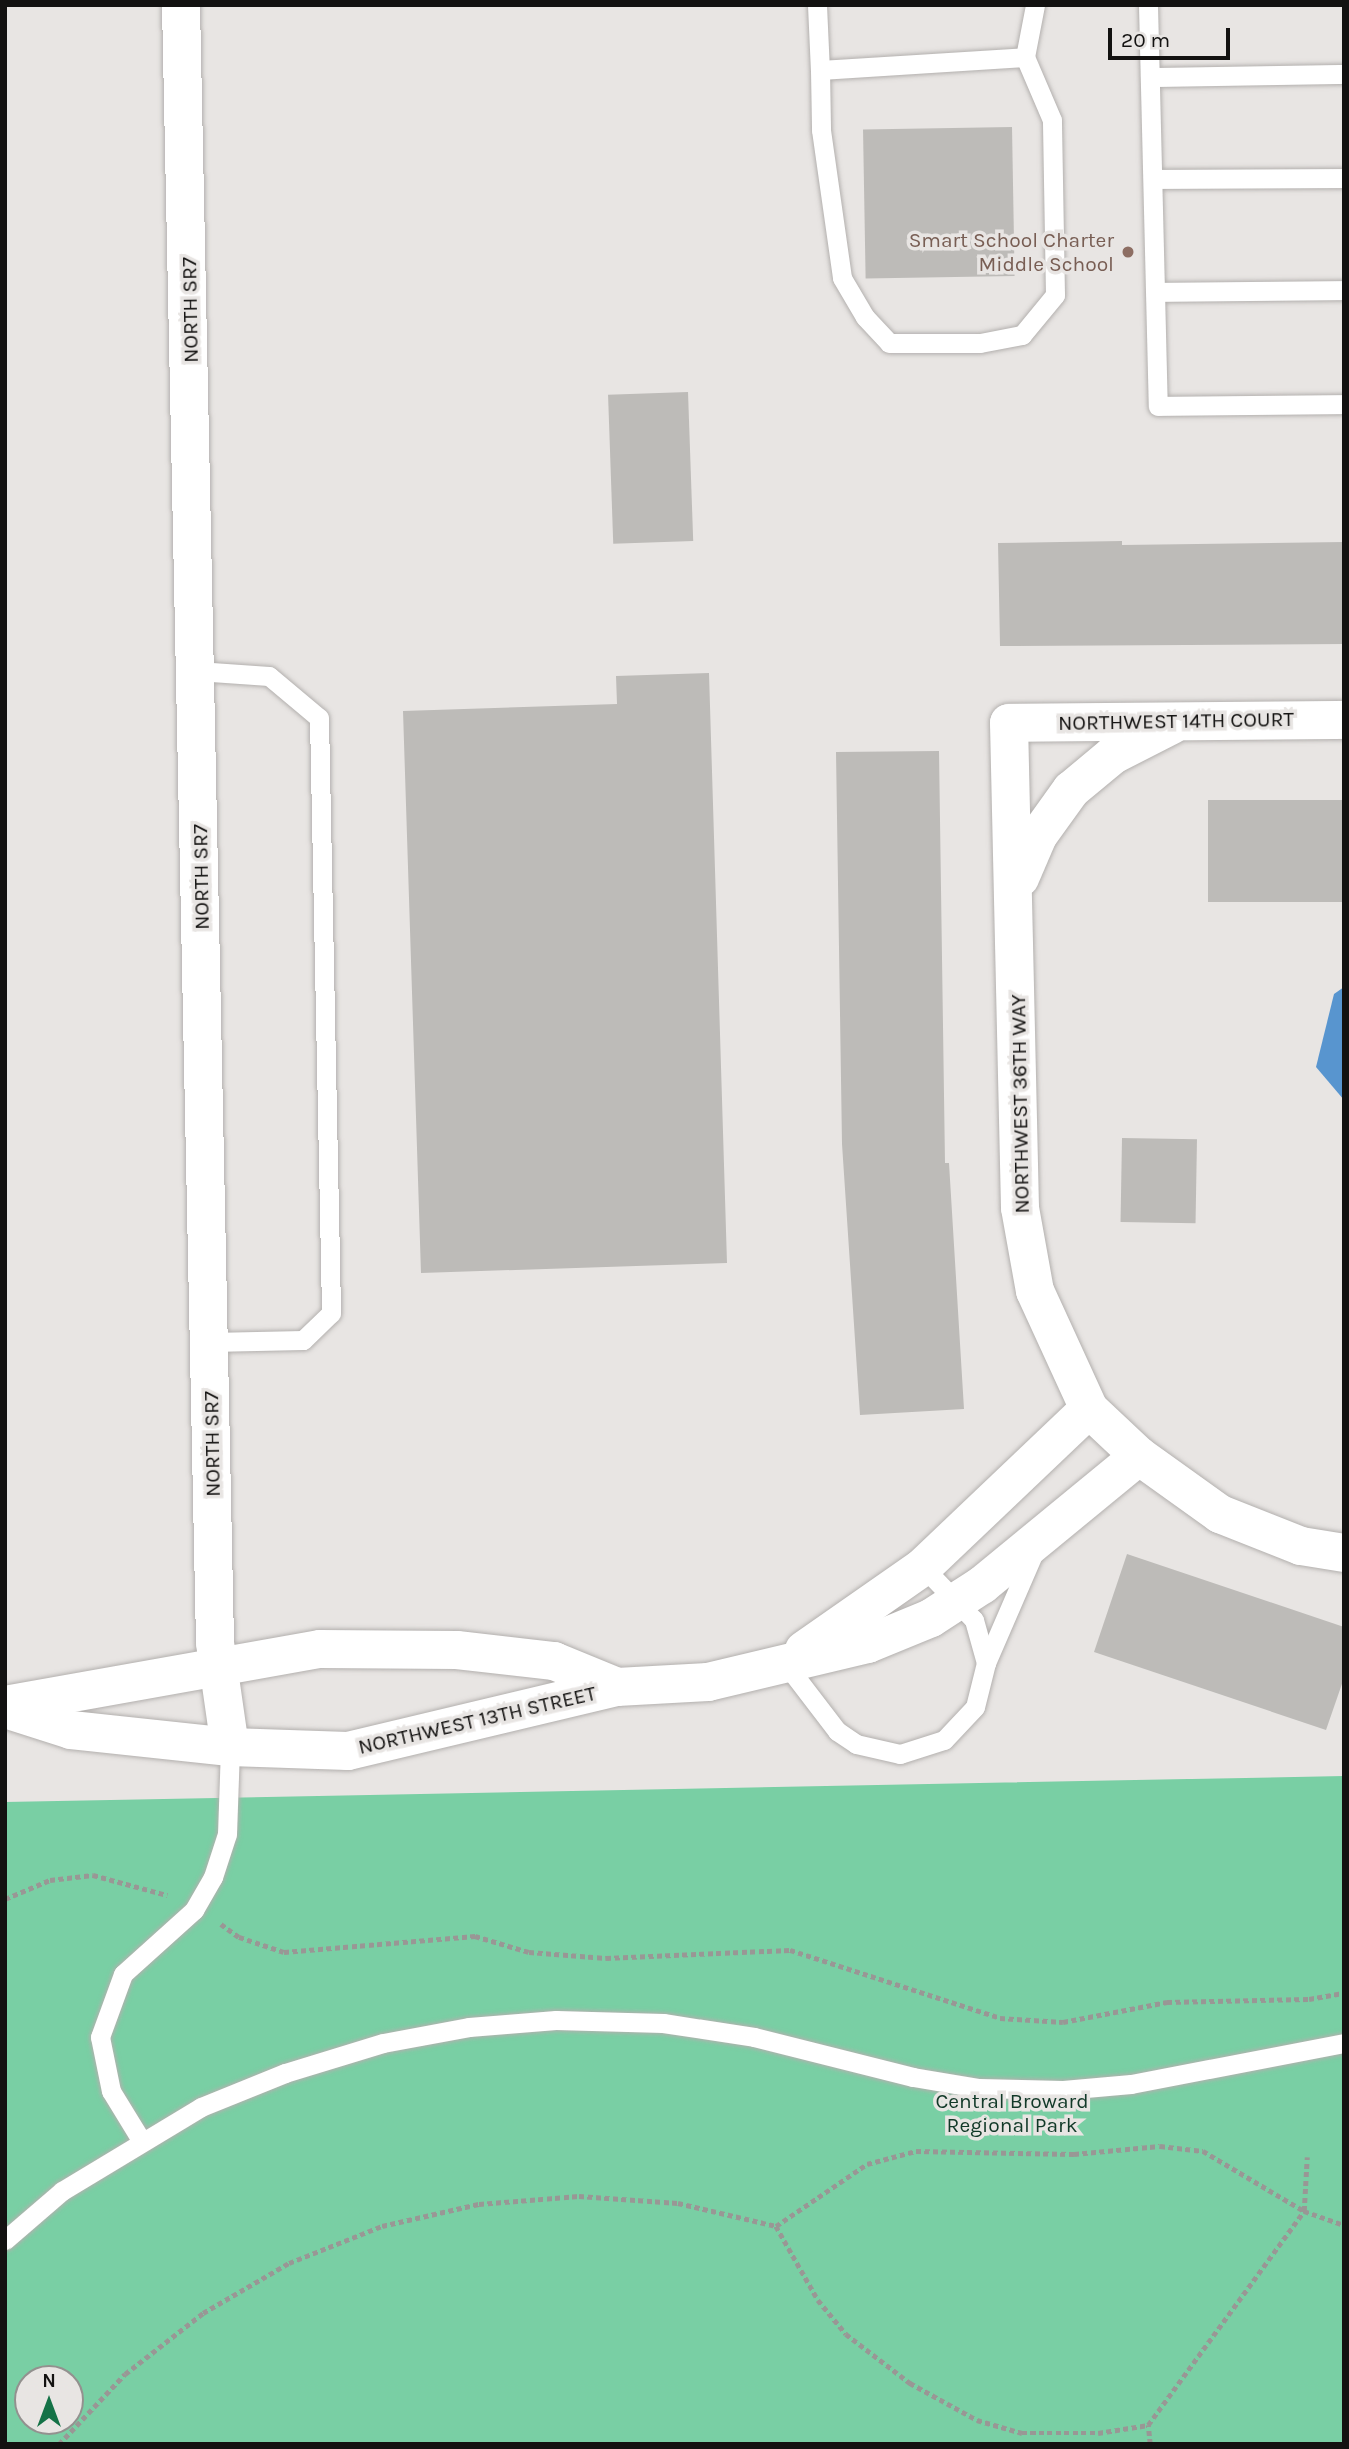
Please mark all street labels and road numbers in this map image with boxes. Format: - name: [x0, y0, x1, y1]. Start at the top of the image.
- street label: NORTH SR7: [176, 257, 204, 363]
- street label: NORTHWEST 14TH COURT: [1058, 706, 1294, 736]
- street label: NORTH SR7: [187, 824, 215, 930]
- street label: NORTHWEST 36TH WAY: [1005, 994, 1035, 1214]
- street label: NORTH SR7: [198, 1391, 226, 1497]
- street label: NORTHWEST 13TH STREET: [356, 1680, 598, 1760]

